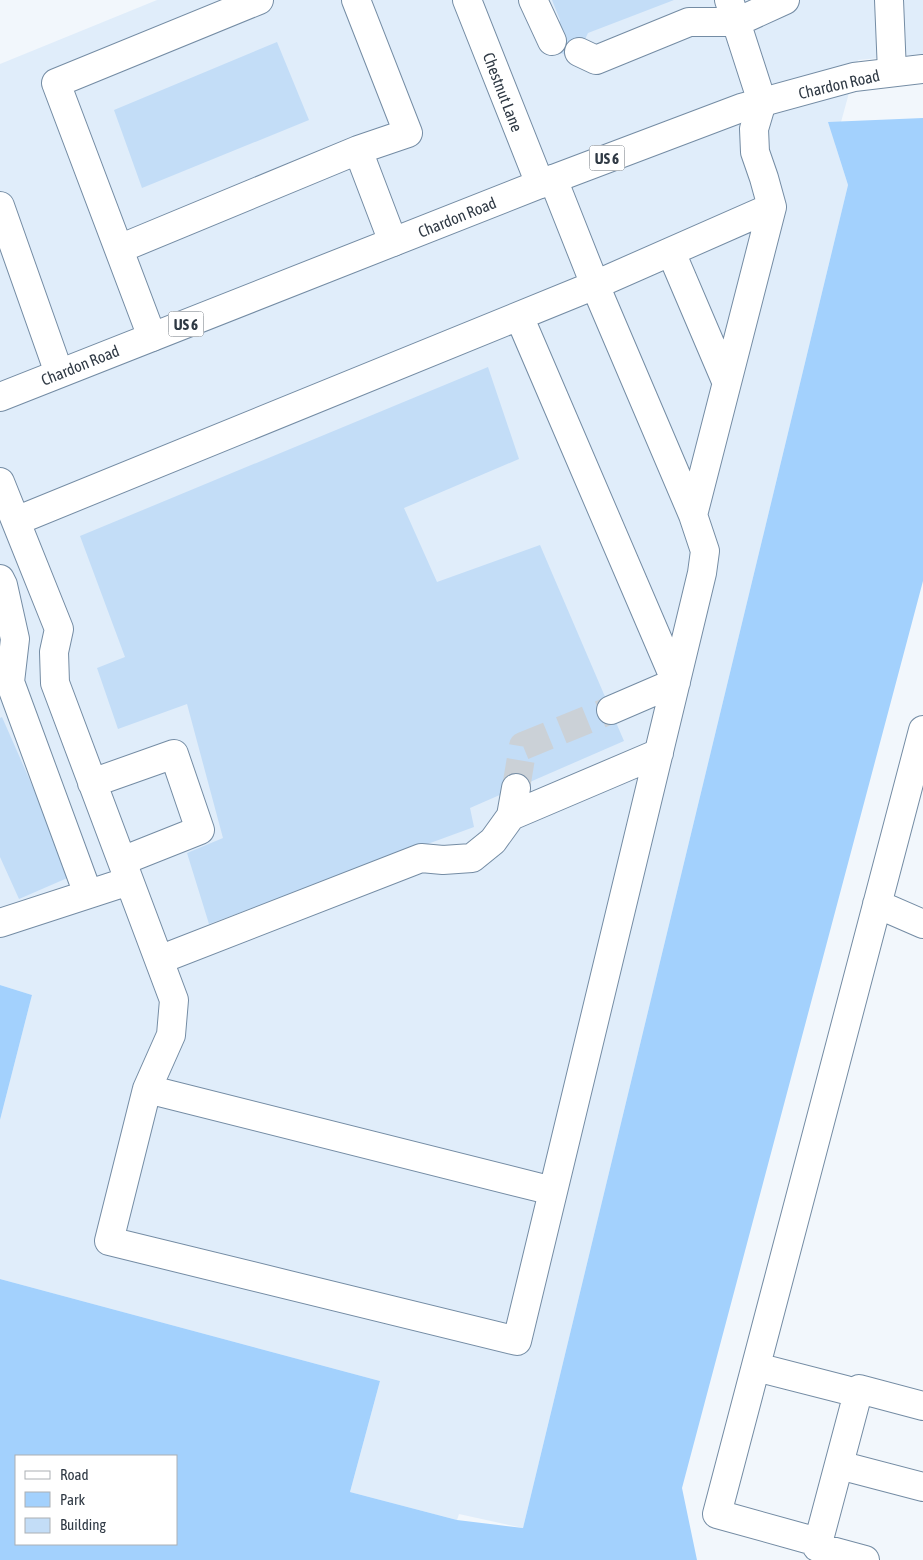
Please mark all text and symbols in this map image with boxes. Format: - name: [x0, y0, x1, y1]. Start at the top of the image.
- street label: Chestnut Lane: [480, 50, 526, 134]
- street label: Chardon Road: [797, 66, 881, 102]
- road number: US 6: [590, 146, 624, 170]
- street label: Chardon Road: [415, 193, 499, 241]
- road number: US 6: [168, 312, 204, 336]
- street label: Chardon Road: [38, 341, 122, 389]
- legend: [15, 1455, 178, 1545]
- text: Road: [60, 1466, 89, 1483]
- text: Park: [60, 1491, 85, 1508]
- text: Building: [60, 1516, 106, 1533]

